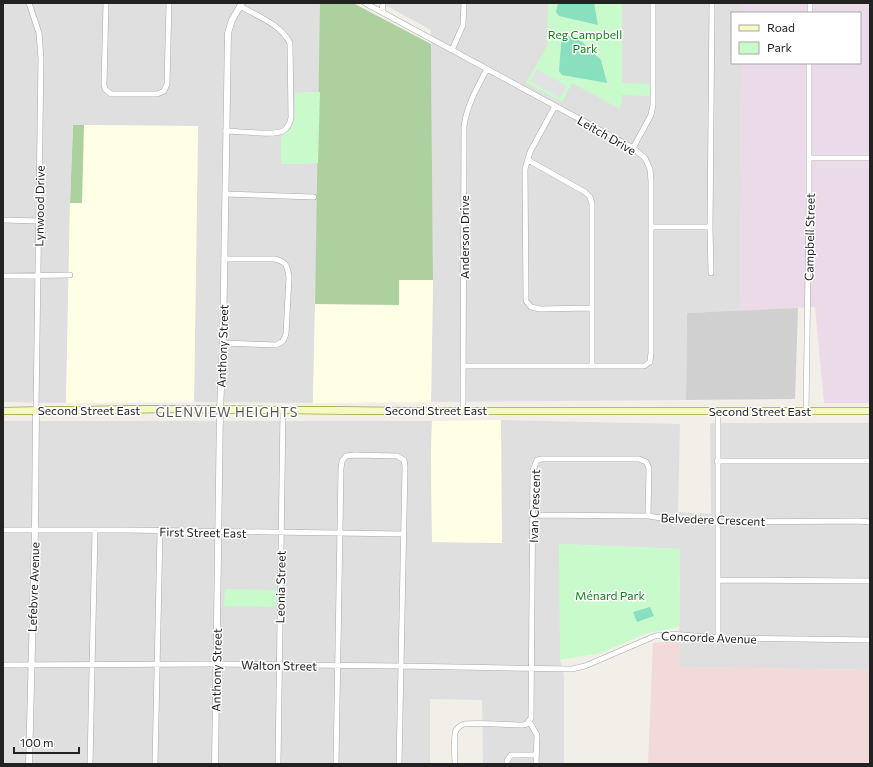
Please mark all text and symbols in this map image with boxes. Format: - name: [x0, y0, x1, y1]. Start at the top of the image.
- legend: [731, 12, 861, 64]
- text: Road: [767, 20, 795, 34]
- park label: Reg Campbell Park: [548, 27, 622, 55]
- text: Park: [767, 40, 793, 54]
- street label: Leitch Drive: [575, 113, 639, 157]
- street label: Lynwood Drive: [31, 165, 47, 247]
- street label: Campbell Street: [801, 193, 817, 281]
- street label: Anderson Drive: [457, 195, 471, 279]
- street label: Anthony Street: [214, 304, 230, 388]
- street label: Second Street East: [38, 403, 140, 417]
- street label: Second Street East: [385, 403, 487, 417]
- district label: GLENVIEW HEIGHTS: [156, 404, 298, 420]
- street label: Second Street East: [709, 404, 811, 418]
- street label: Ivan Crescent: [526, 469, 542, 543]
- street label: Belvedere Crescent: [661, 510, 766, 528]
- street label: First Street East: [159, 524, 247, 540]
- street label: Lefebvre Avenue: [24, 542, 42, 632]
- street label: Leonia Street: [272, 550, 288, 624]
- park label: Ménard Park: [575, 588, 645, 602]
- street label: Anthony Street: [208, 628, 224, 712]
- street label: Concorde Avenue: [661, 628, 757, 646]
- street label: Walton Street: [241, 657, 317, 673]
- scale bar: [14, 729, 79, 755]
- text: 100 m: [20, 735, 54, 749]

